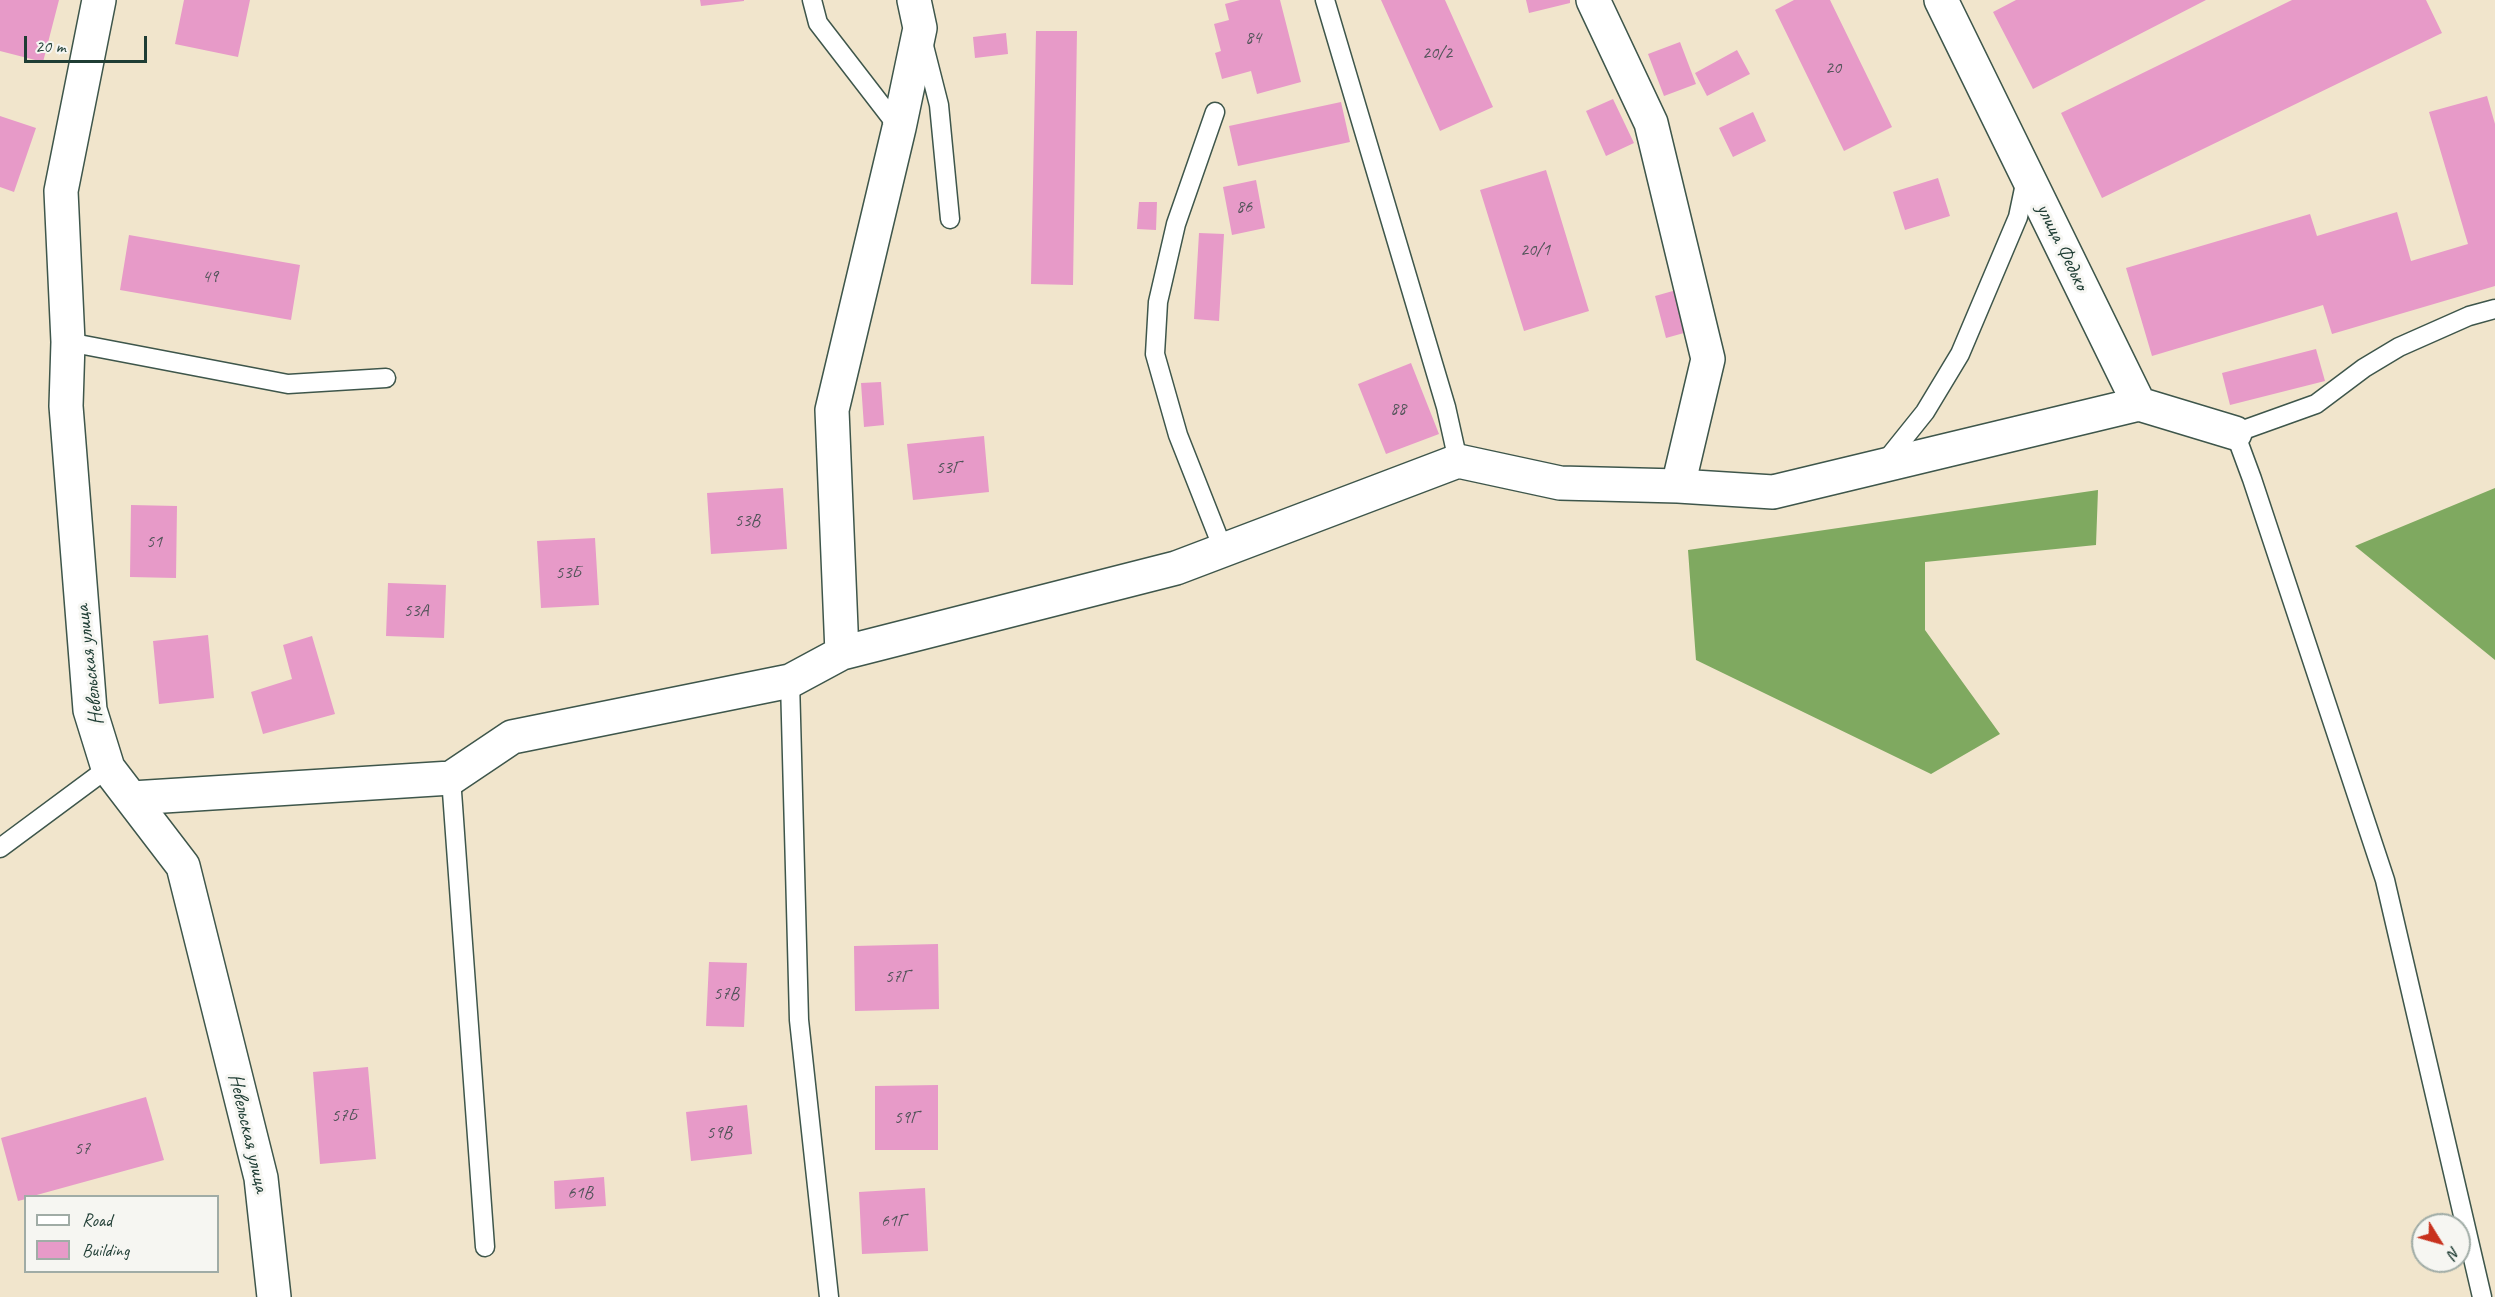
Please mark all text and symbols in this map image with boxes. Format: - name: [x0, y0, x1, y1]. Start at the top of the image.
- scale bar: [27, 24, 150, 62]
- house number: 84: [1245, 27, 1261, 49]
- text: 20 m: [35, 35, 66, 57]
- house number: 20/2: [1422, 42, 1452, 64]
- house number: 20: [1825, 57, 1841, 79]
- house number: 86: [1236, 196, 1252, 218]
- street label: улица Федько: [2030, 199, 2094, 295]
- house number: 20/1: [1520, 239, 1550, 261]
- house number: 49: [202, 266, 218, 288]
- house number: 88: [1390, 398, 1406, 420]
- house number: 53Г: [936, 457, 960, 479]
- house number: 53В: [734, 510, 760, 532]
- house number: 51: [146, 531, 162, 553]
- house number: 53Б: [555, 562, 581, 584]
- house number: 53А: [403, 600, 429, 622]
- street label: Невельская улица: [70, 603, 110, 727]
- house number: 57Г: [885, 966, 909, 988]
- house number: 57В: [713, 983, 739, 1005]
- street label: Невельская улица: [222, 1071, 274, 1195]
- house number: 57Б: [331, 1105, 357, 1127]
- house number: 59Г: [894, 1107, 918, 1129]
- house number: 59В: [706, 1122, 732, 1144]
- house number: 57: [74, 1138, 90, 1160]
- house number: 61В: [567, 1182, 593, 1204]
- legend: [24, 1195, 219, 1273]
- text: Road: [82, 1209, 112, 1231]
- house number: 61Г: [881, 1210, 905, 1232]
- north arrow: [2411, 1213, 2471, 1273]
- text: Building: [82, 1239, 129, 1261]
- text: N: [2443, 1243, 2465, 1263]

